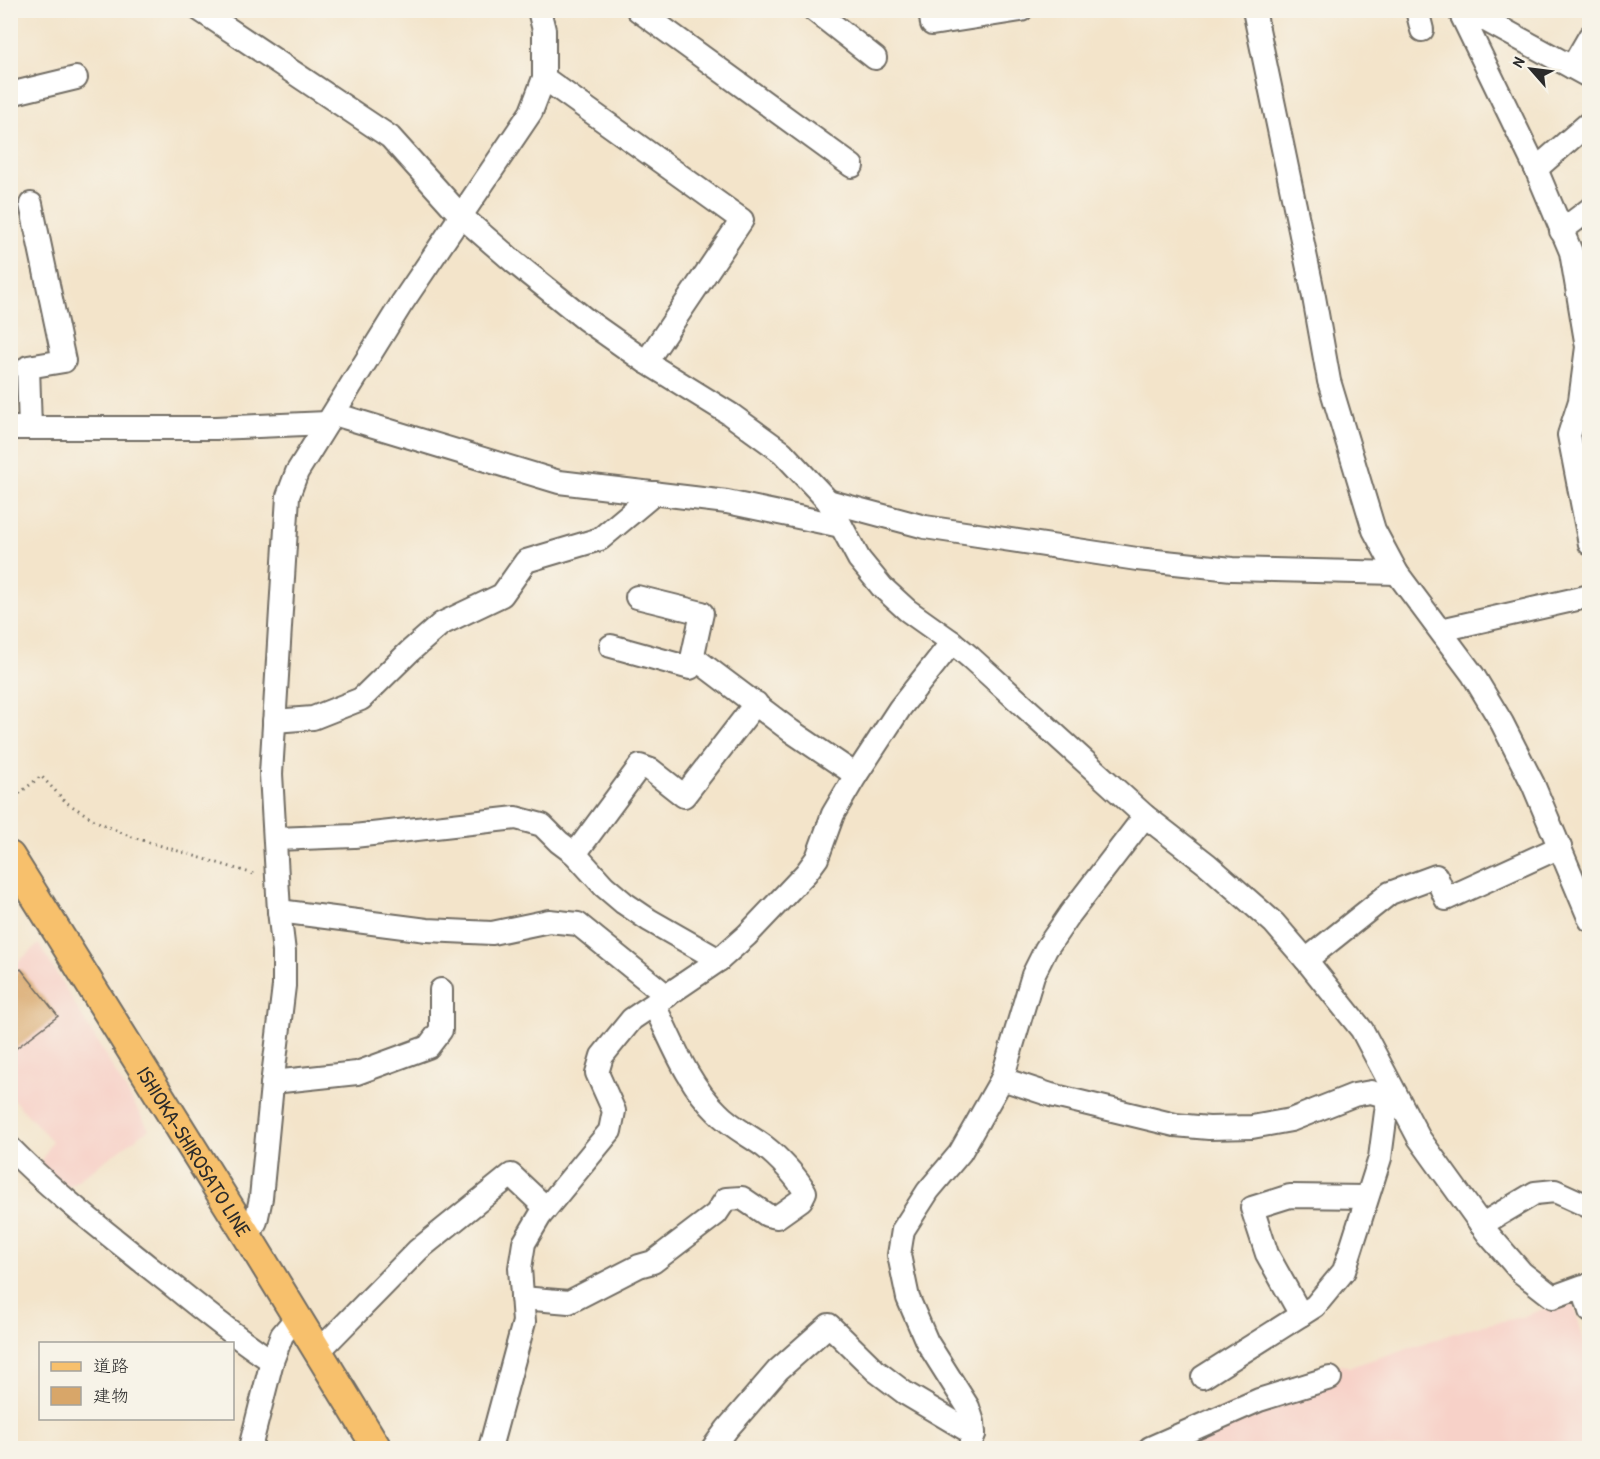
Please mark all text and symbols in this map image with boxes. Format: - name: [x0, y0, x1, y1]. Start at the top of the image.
- north arrow: [1501, 39, 1561, 99]
- text: N: [1506, 53, 1530, 71]
- street label: ISHIOKA-SHIROSATO LINE: [130, 1060, 259, 1242]
- legend: [39, 1342, 234, 1420]
- text: 道路: [93, 1353, 129, 1378]
- text: 建物: [93, 1383, 129, 1408]

